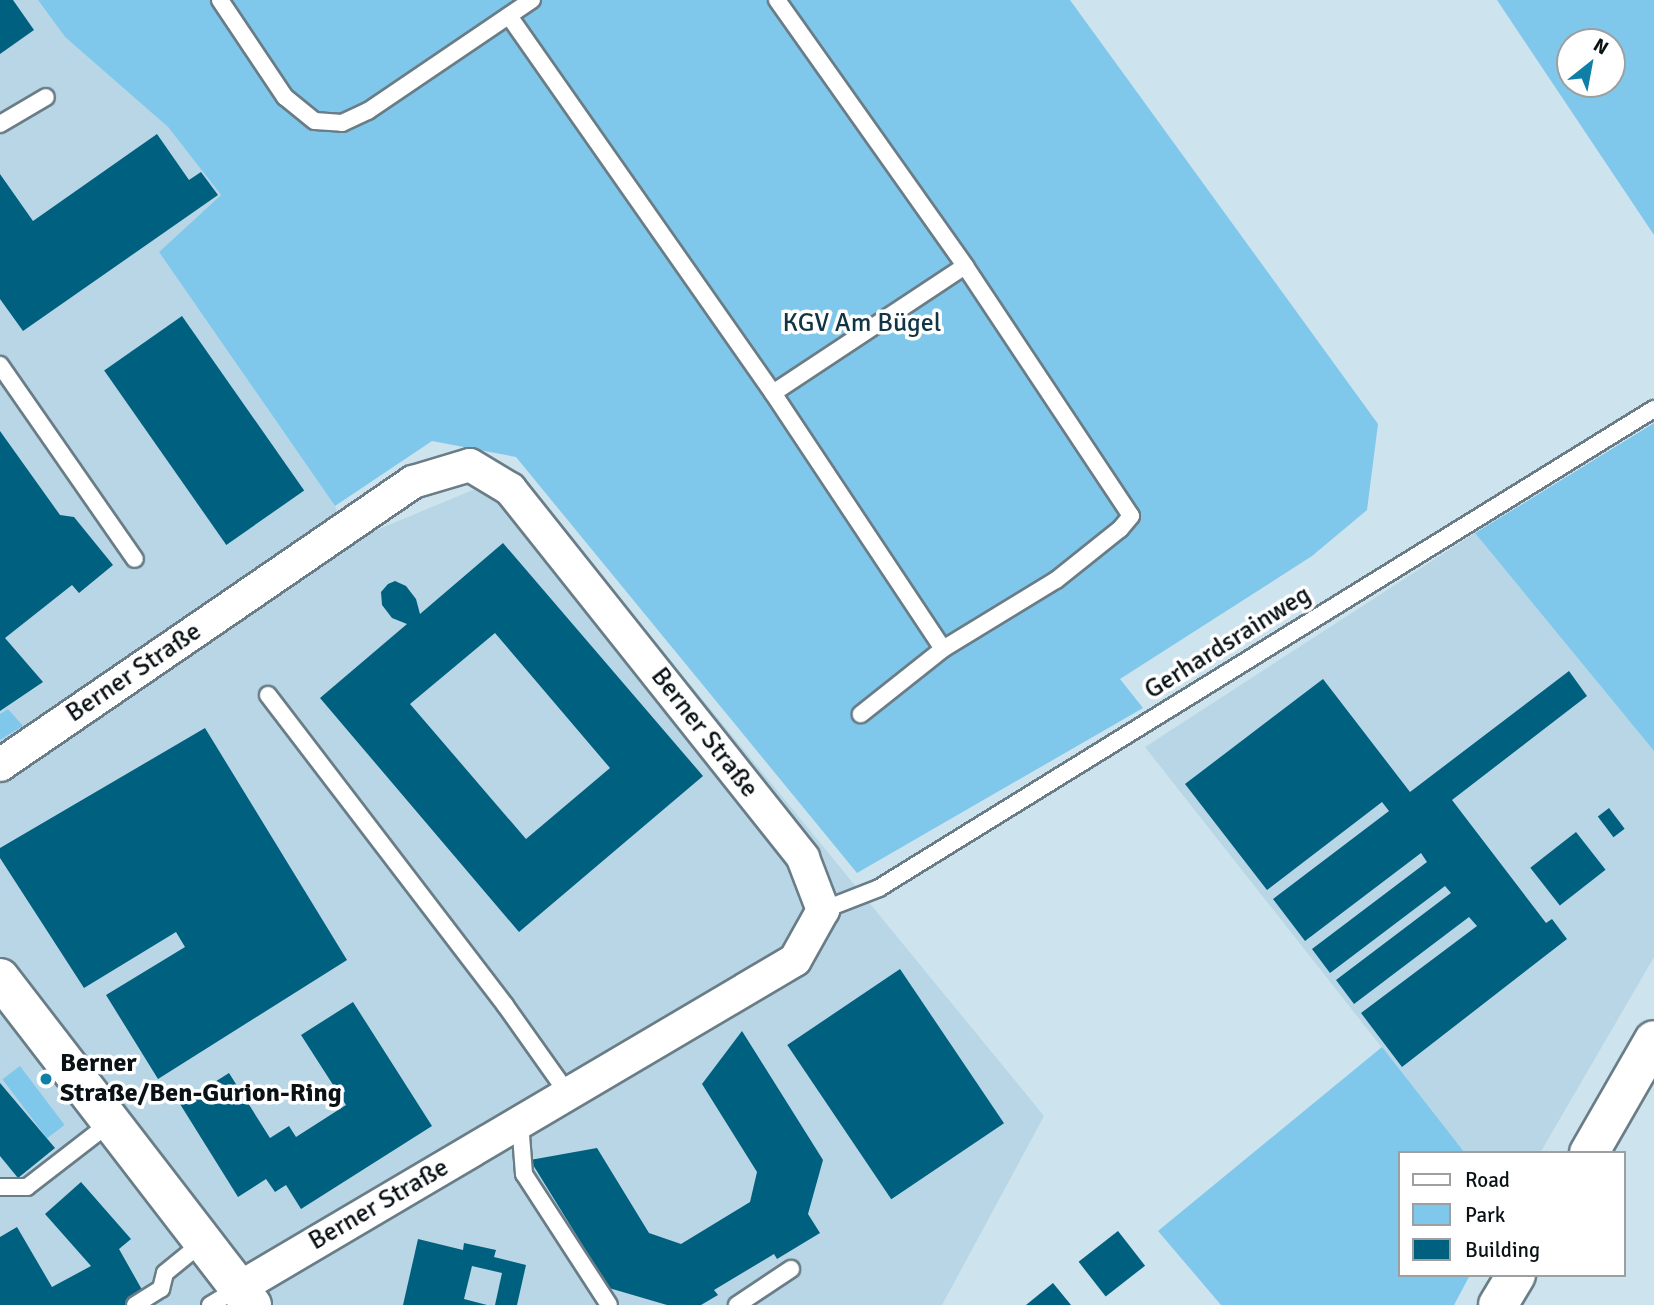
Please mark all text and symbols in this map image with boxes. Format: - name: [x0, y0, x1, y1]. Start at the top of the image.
- north arrow: [1556, 28, 1626, 98]
- text: N: [1589, 33, 1613, 60]
- park label: KGV Am Bügel: [783, 308, 941, 340]
- street label: Gerhardsrainweg: [1139, 579, 1317, 707]
- street label: Berner Straße: [61, 616, 207, 730]
- street label: Berner Straße: [644, 662, 764, 804]
- place label: Berner Straße/Ben-Gurion-Ring: [60, 1048, 342, 1110]
- marker: Berner Straße/Ben-Gurion-Ring: [38, 1071, 54, 1087]
- legend: [1398, 1151, 1626, 1277]
- street label: Berner Straße: [304, 1152, 454, 1258]
- text: Road: [1465, 1167, 1510, 1193]
- text: Park: [1465, 1202, 1505, 1228]
- text: Building: [1465, 1237, 1540, 1263]

